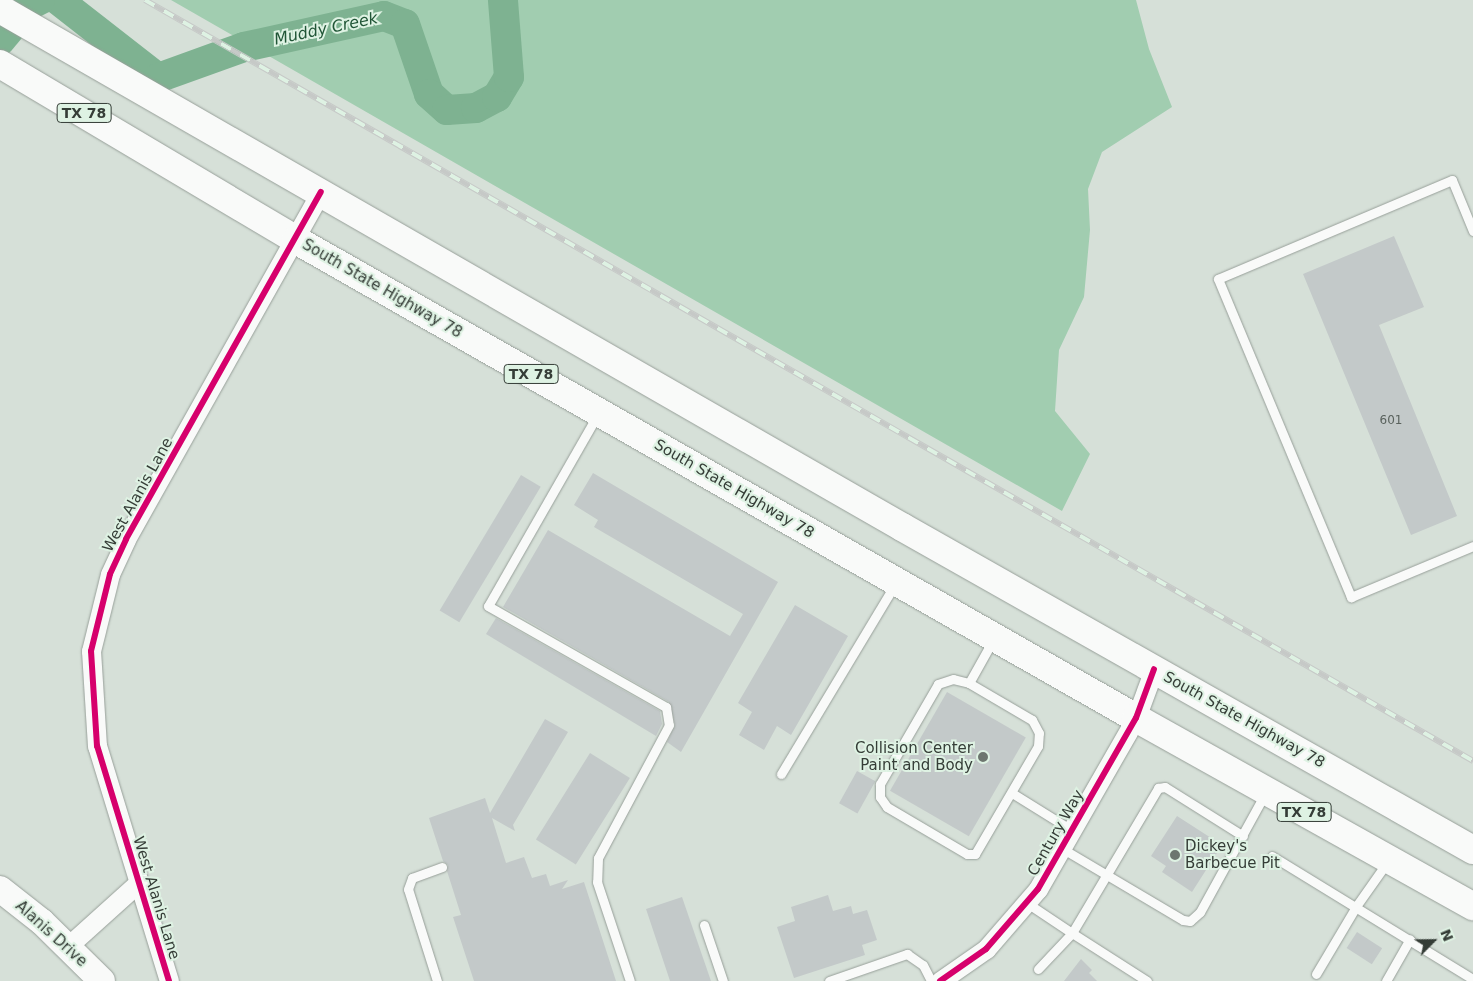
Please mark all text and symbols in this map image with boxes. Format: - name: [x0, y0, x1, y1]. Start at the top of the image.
- water label: Muddy Creek: [272, 9, 380, 49]
- road number: TX 78: [56, 102, 112, 125]
- street label: South State Highway 78: [299, 236, 465, 342]
- road number: TX 78: [504, 362, 558, 386]
- house number: 601: [1380, 414, 1402, 428]
- street label: West Alanis Lane: [99, 435, 177, 555]
- street label: South State Highway 78: [651, 436, 817, 542]
- street label: South State Highway 78: [1160, 668, 1328, 772]
- place label: Collision Center Paint and Body: [855, 739, 973, 774]
- marker: Collision Center Paint and Body: [977, 751, 989, 763]
- street label: Century Way: [1024, 787, 1088, 879]
- road number: TX 78: [1276, 800, 1332, 824]
- street label: West Alanis Lane: [129, 834, 183, 962]
- place label: Dickey's Barbecue Pit: [1185, 837, 1280, 872]
- marker: Dickey's Barbecue Pit: [1169, 849, 1181, 861]
- street label: Alanis Drive: [12, 897, 90, 971]
- north arrow: [1408, 916, 1458, 966]
- text: N: [1437, 927, 1456, 944]

